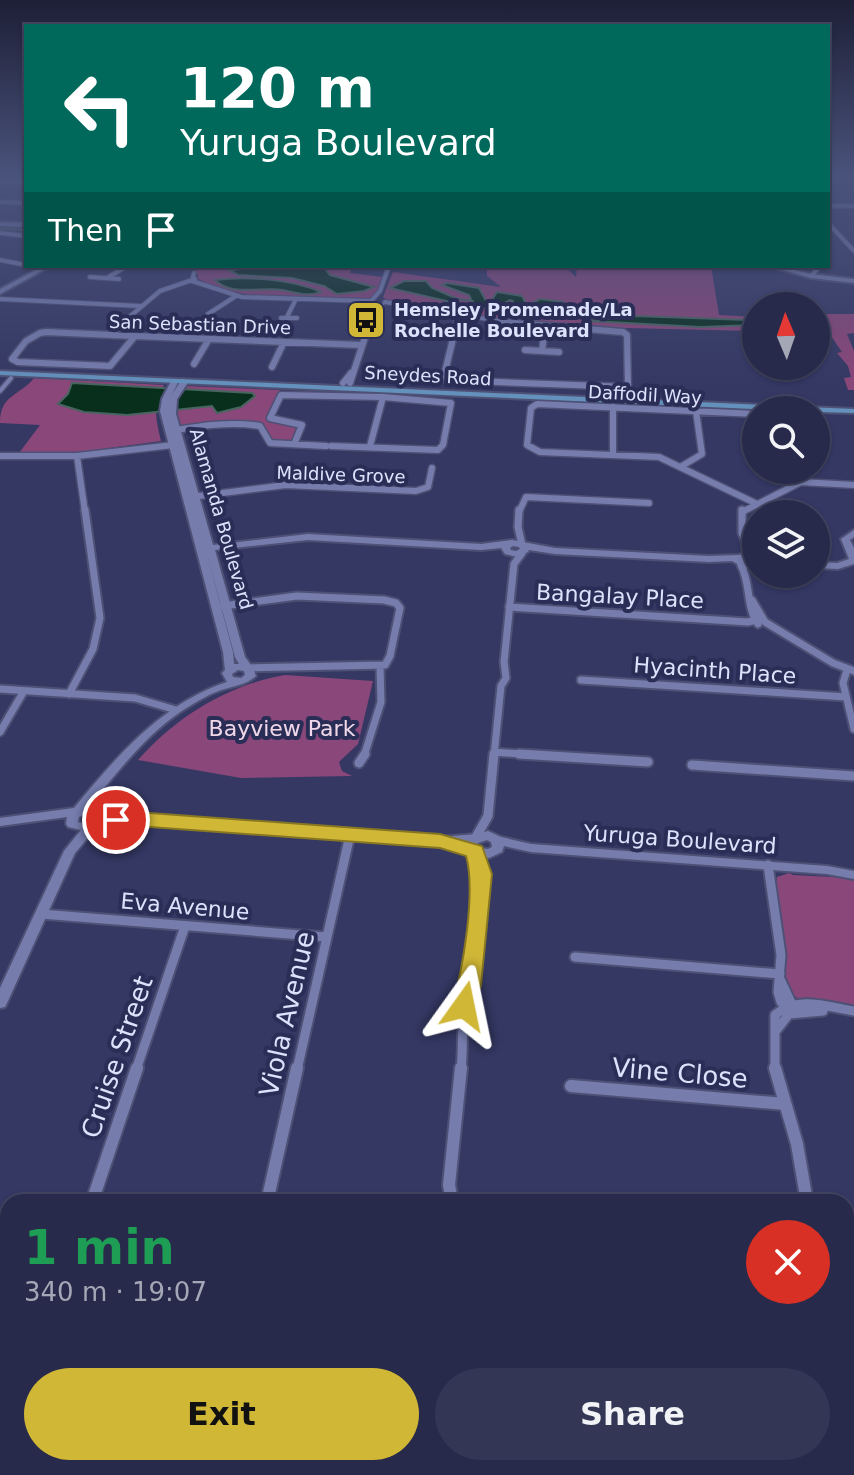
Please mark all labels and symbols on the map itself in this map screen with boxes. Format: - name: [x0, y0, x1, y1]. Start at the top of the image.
- north arrow: [742, 292, 830, 380]
- bus stop icon: Hemsley Promenade/La Rochelle Boulevard: [345, 299, 387, 341]
- place label: Hemsley Promenade/La Rochelle Boulevard: [394, 299, 633, 341]
- street label: San Sebastian Drive: [109, 311, 291, 338]
- street label: Sneydes Road: [364, 362, 492, 389]
- street label: Daffodil Way: [588, 381, 703, 408]
- street label: Alamanda Boulevard: [186, 426, 257, 612]
- street label: Maldive Grove: [276, 462, 406, 487]
- street label: Bangalay Place: [535, 580, 705, 613]
- street label: Hyacinth Place: [633, 652, 797, 689]
- park label: Bayview Park: [209, 716, 356, 741]
- pin: [82, 786, 150, 854]
- street label: Yuruga Boulevard: [582, 820, 777, 859]
- street label: Eva Avenue: [120, 888, 250, 925]
- street label: Viola Avenue: [253, 929, 321, 1099]
- position arrow: [422, 964, 506, 1048]
- street label: Cruise Street: [75, 972, 159, 1142]
- street label: Vine Close: [611, 1052, 749, 1094]

